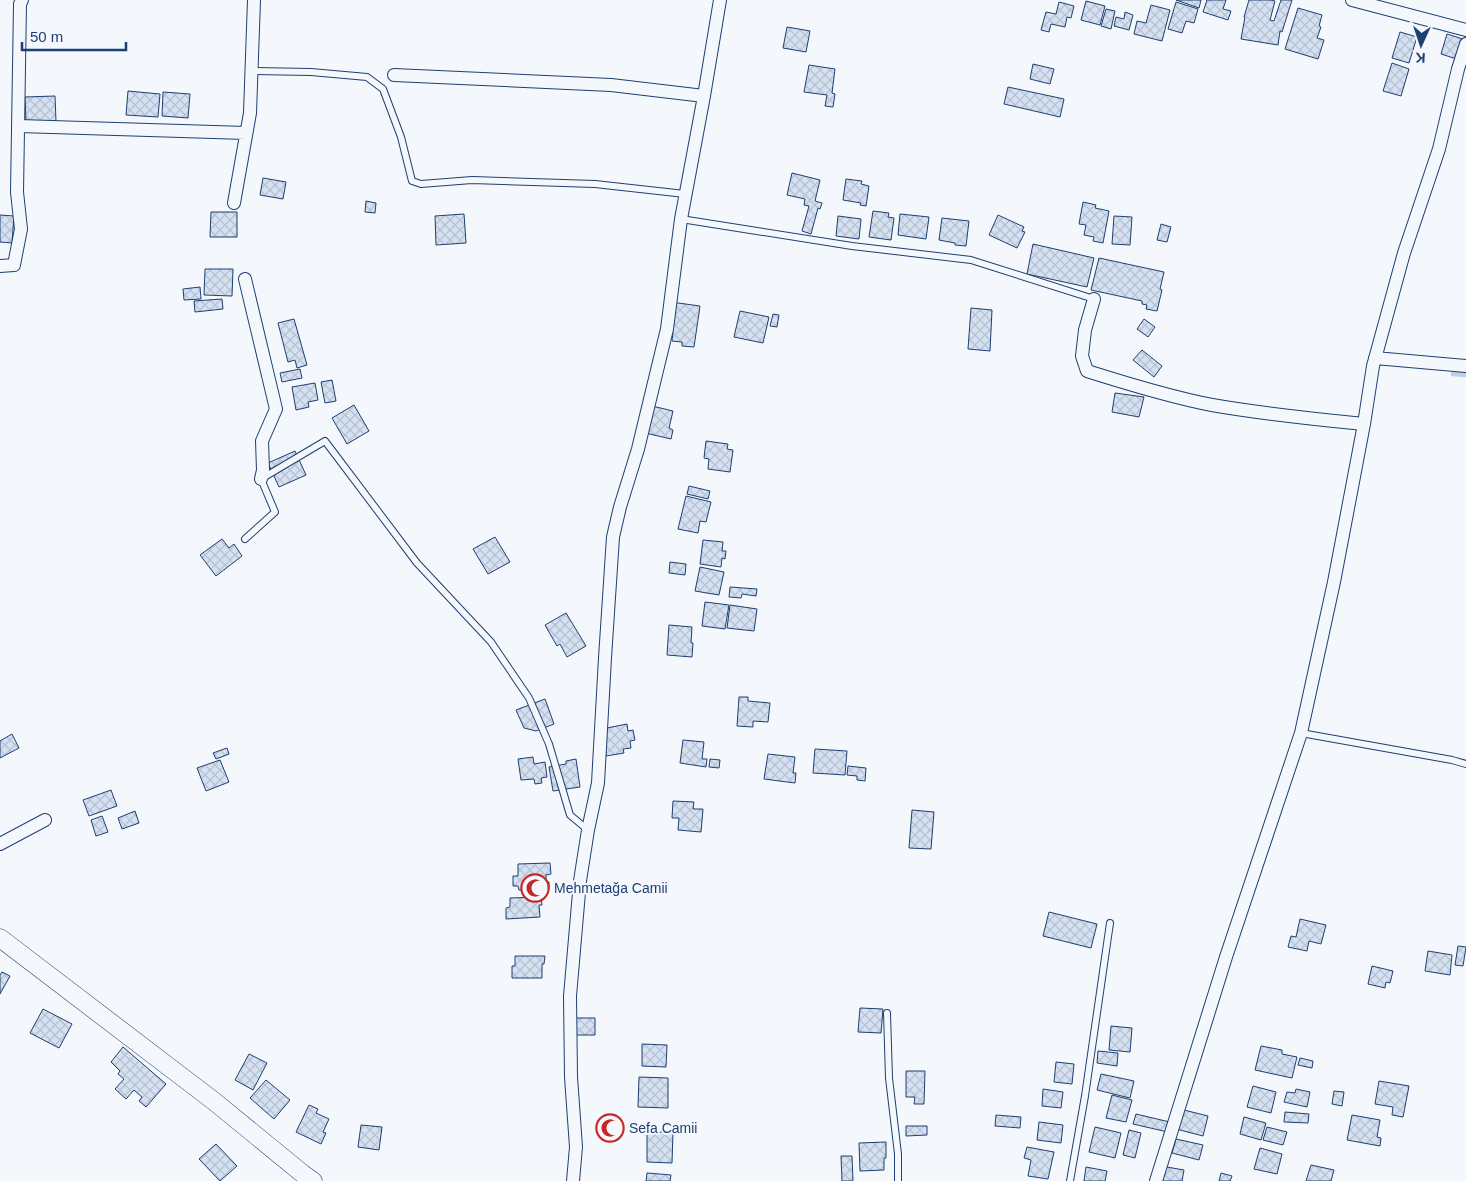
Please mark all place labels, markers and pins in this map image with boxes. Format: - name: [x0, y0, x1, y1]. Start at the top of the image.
- mosque icon: Mehmetağa Camii: [520, 873, 550, 903]
- place label: Mehmetağa Camii: [554, 880, 668, 896]
- mosque icon: Sefa Camii: [595, 1113, 625, 1143]
- place label: Sefa Camii: [629, 1120, 697, 1136]

